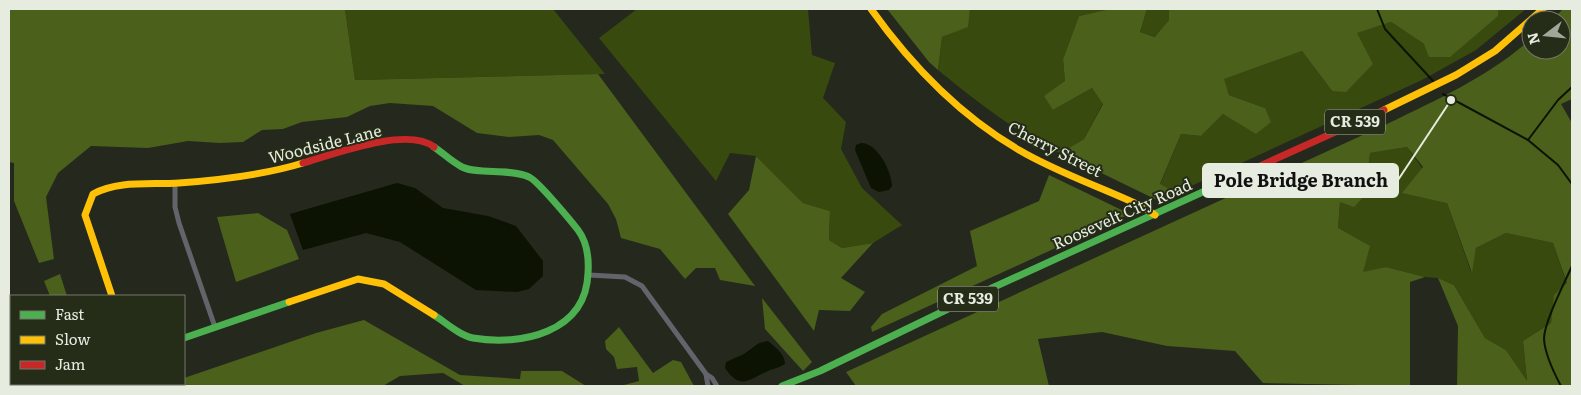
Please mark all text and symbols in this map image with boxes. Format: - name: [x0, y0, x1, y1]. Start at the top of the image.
- north arrow: [1521, 10, 1571, 60]
- text: N: [1521, 30, 1544, 47]
- road number: CR 539: [1325, 110, 1385, 134]
- street label: Cherry Street: [1004, 114, 1107, 182]
- street label: Woodside Lane: [266, 117, 384, 169]
- callout: Pole Bridge Branch: [1203, 164, 1398, 197]
- text: Pole Bridge Branch: [1214, 166, 1388, 193]
- street label: Roosevelt City Road: [1048, 171, 1195, 255]
- road number: CR 539: [938, 286, 998, 312]
- legend: [10, 295, 185, 385]
- text: Fast: [55, 302, 84, 325]
- text: Slow: [55, 327, 90, 350]
- text: Jam: [55, 352, 86, 375]

